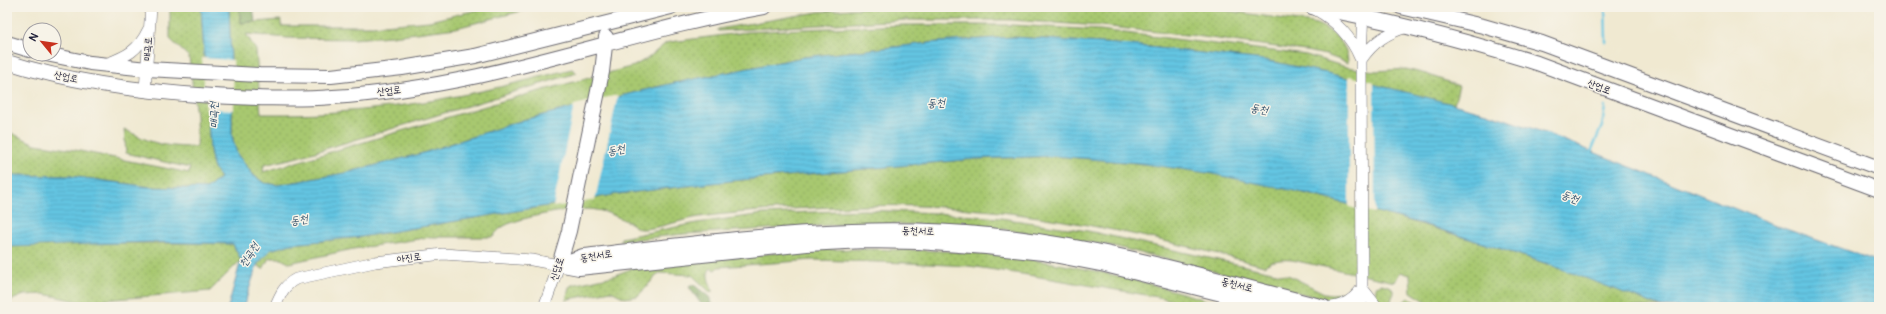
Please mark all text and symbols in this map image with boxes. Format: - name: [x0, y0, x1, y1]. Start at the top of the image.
- north arrow: [22, 22, 62, 62]
- text: N: [26, 30, 41, 44]
- street label: 매곡로: [141, 37, 155, 61]
- street label: 산업로: [53, 69, 79, 85]
- street label: 산업로: [1586, 77, 1612, 97]
- street label: 산업로: [376, 84, 402, 98]
- water label: 동천: [927, 96, 946, 110]
- water label: 매곡천: [207, 100, 221, 128]
- water label: 동천: [1249, 101, 1270, 117]
- water label: 동천: [606, 142, 627, 158]
- water label: 동천: [1559, 188, 1582, 207]
- water label: 동천: [289, 212, 310, 228]
- street label: 동천서로: [902, 224, 934, 238]
- water label: 천곡천: [236, 239, 262, 270]
- street label: 동천서로: [579, 248, 613, 264]
- street label: 아진로: [396, 250, 422, 266]
- street label: 신답로: [547, 256, 567, 282]
- street label: 동천서로: [1220, 275, 1254, 295]

